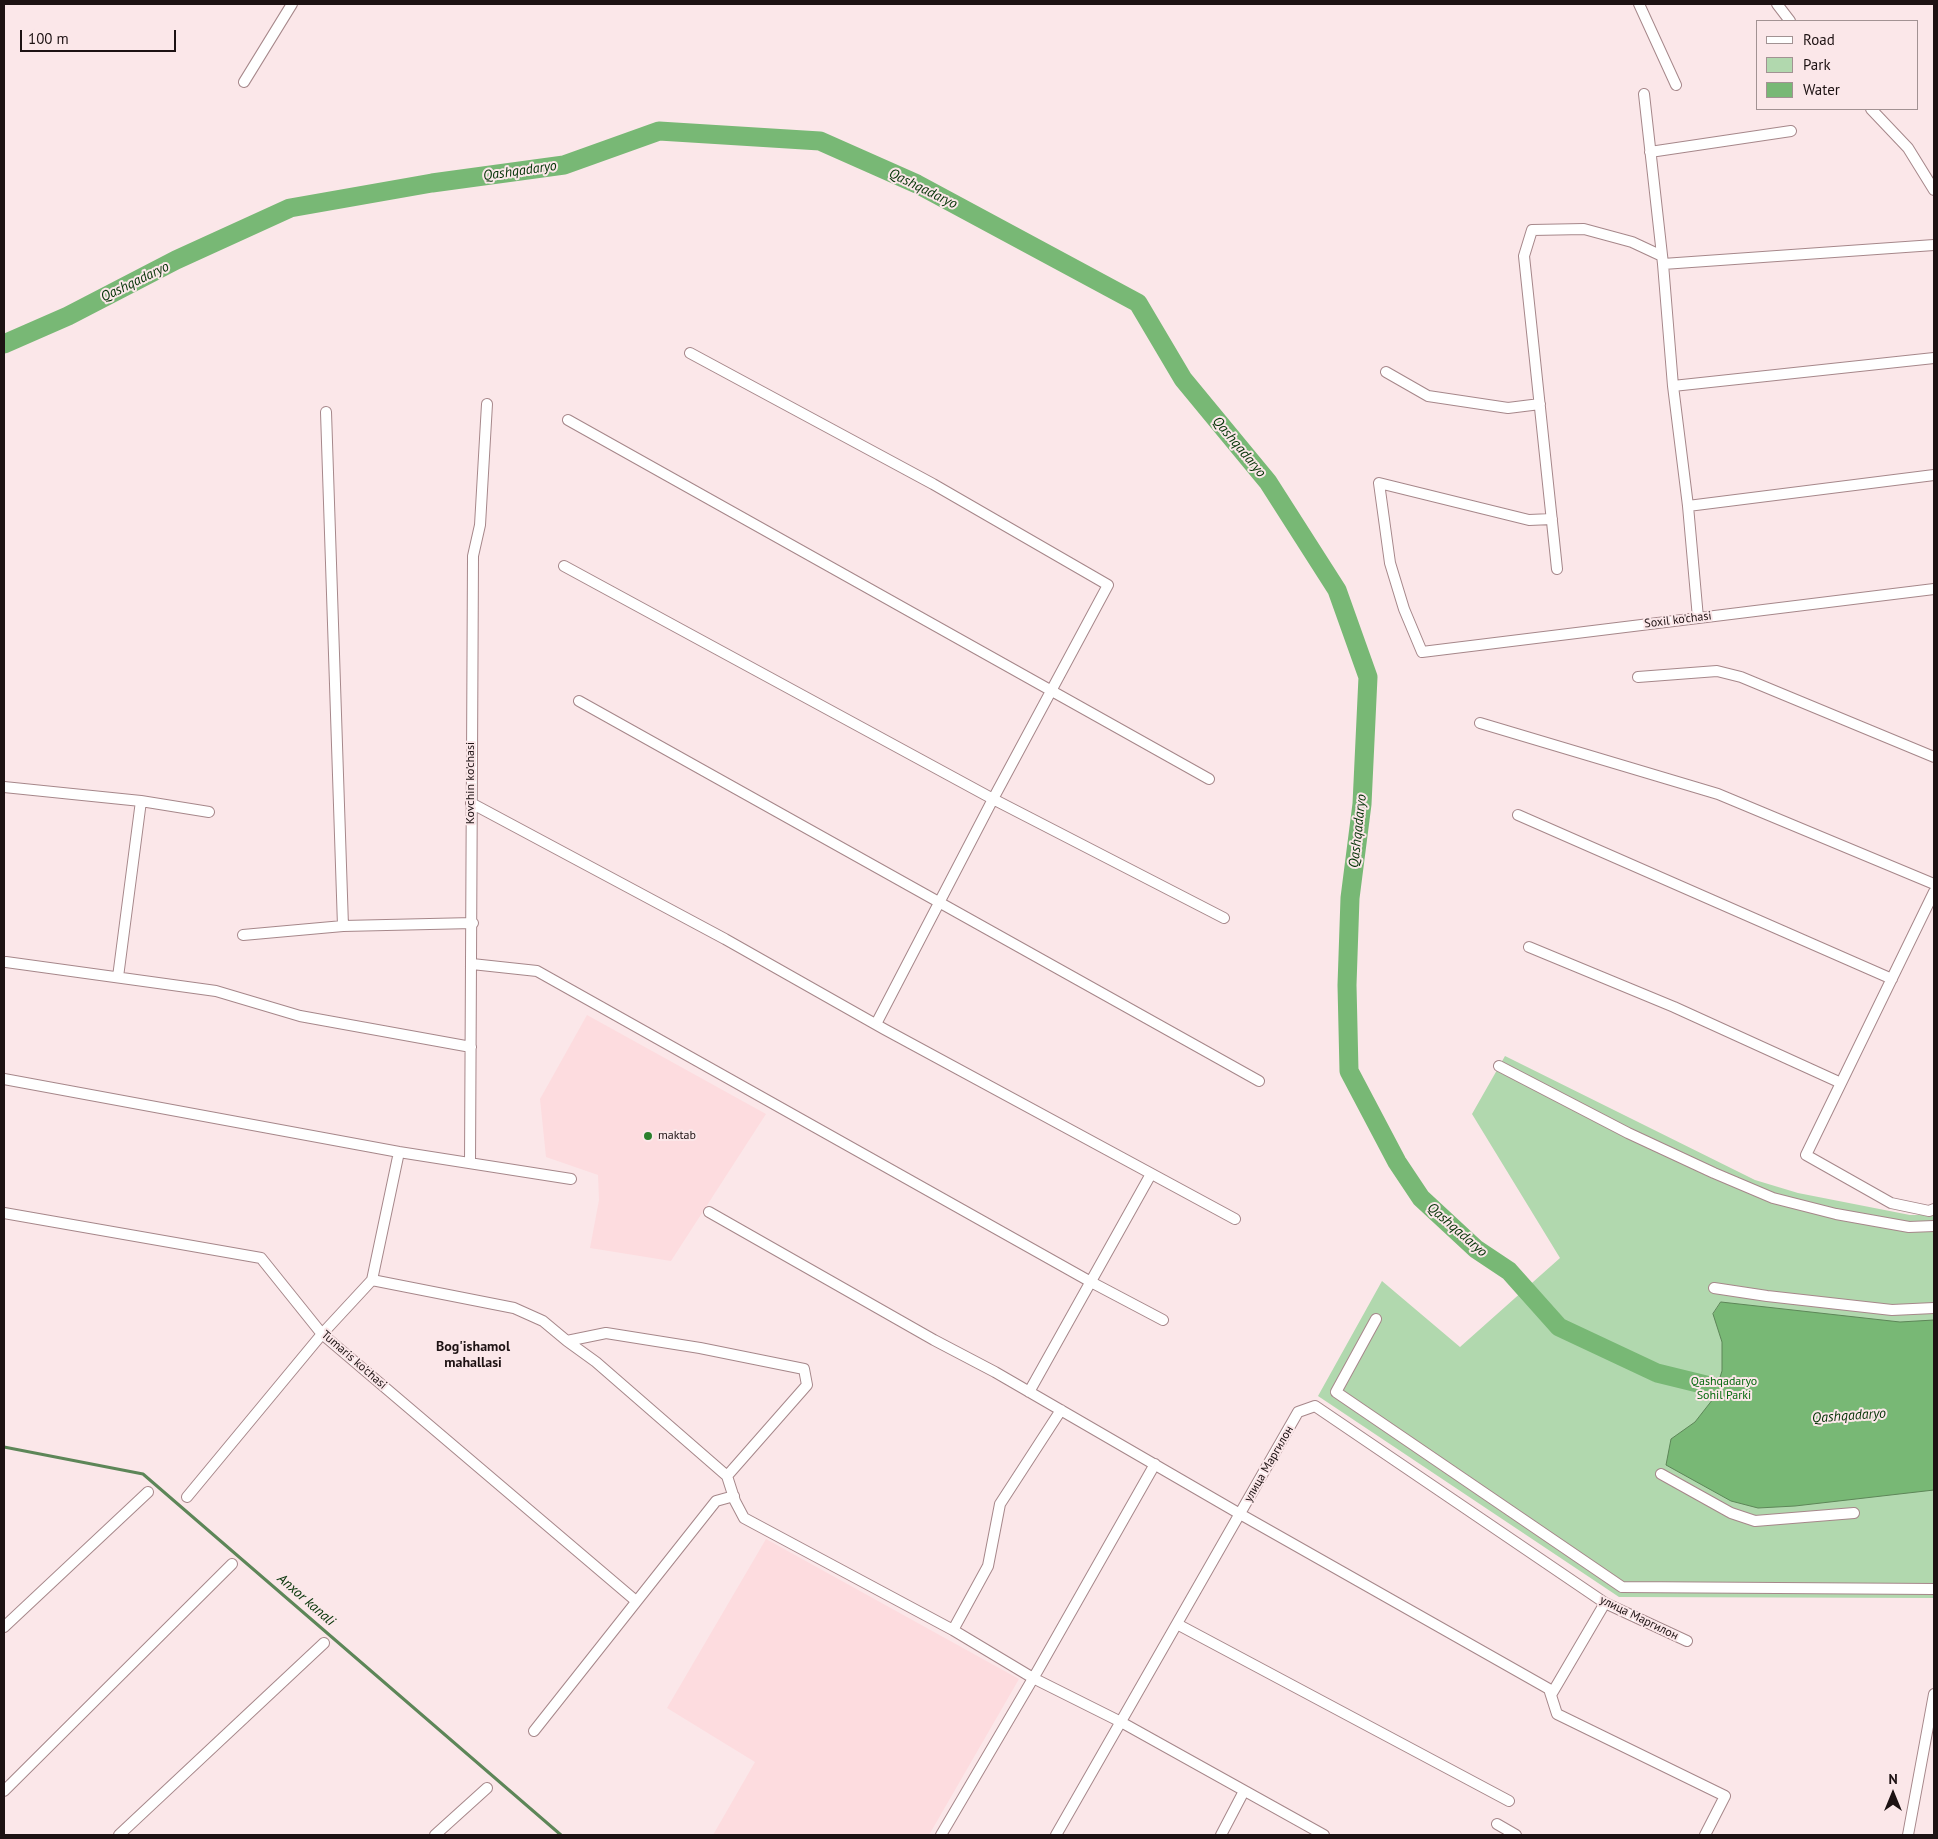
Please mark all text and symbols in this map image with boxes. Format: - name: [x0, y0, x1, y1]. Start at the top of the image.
- scale bar: [22, 20, 179, 52]
- legend: [1756, 20, 1918, 110]
- text: 100 m: [28, 29, 69, 48]
- text: Road: [1803, 30, 1835, 49]
- text: Park: [1803, 55, 1831, 74]
- text: Water: [1803, 80, 1840, 99]
- water label: Qashqadaryo: [482, 158, 558, 184]
- water label: Qashqadaryo: [886, 165, 960, 213]
- water label: Qashqadaryo: [98, 258, 172, 306]
- water label: Qashqadaryo: [1209, 413, 1269, 481]
- street label: Soxil ko'chasi: [1644, 609, 1712, 631]
- street label: Kovchin ko'chasi: [464, 742, 478, 824]
- water label: Qashqadaryo: [1346, 793, 1370, 869]
- place label: maktab: [658, 1129, 696, 1143]
- marker: maktab: [642, 1130, 654, 1142]
- water label: Qashqadaryo: [1424, 1199, 1490, 1261]
- street label: Tumaris ko'chasi: [318, 1328, 390, 1392]
- district label: Bog'ishamol mahallasi: [436, 1339, 510, 1371]
- park label: Qashqadaryo Sohil Parki: [1691, 1375, 1757, 1403]
- water label: Qashqadaryo: [1811, 1405, 1887, 1427]
- street label: улица Маргилон: [1241, 1423, 1297, 1505]
- water label: Anxor kanali: [274, 1570, 338, 1630]
- street label: улица Маргилон: [1597, 1593, 1681, 1643]
- north arrow: [1868, 1769, 1918, 1819]
- text: N: [1888, 1770, 1898, 1788]

